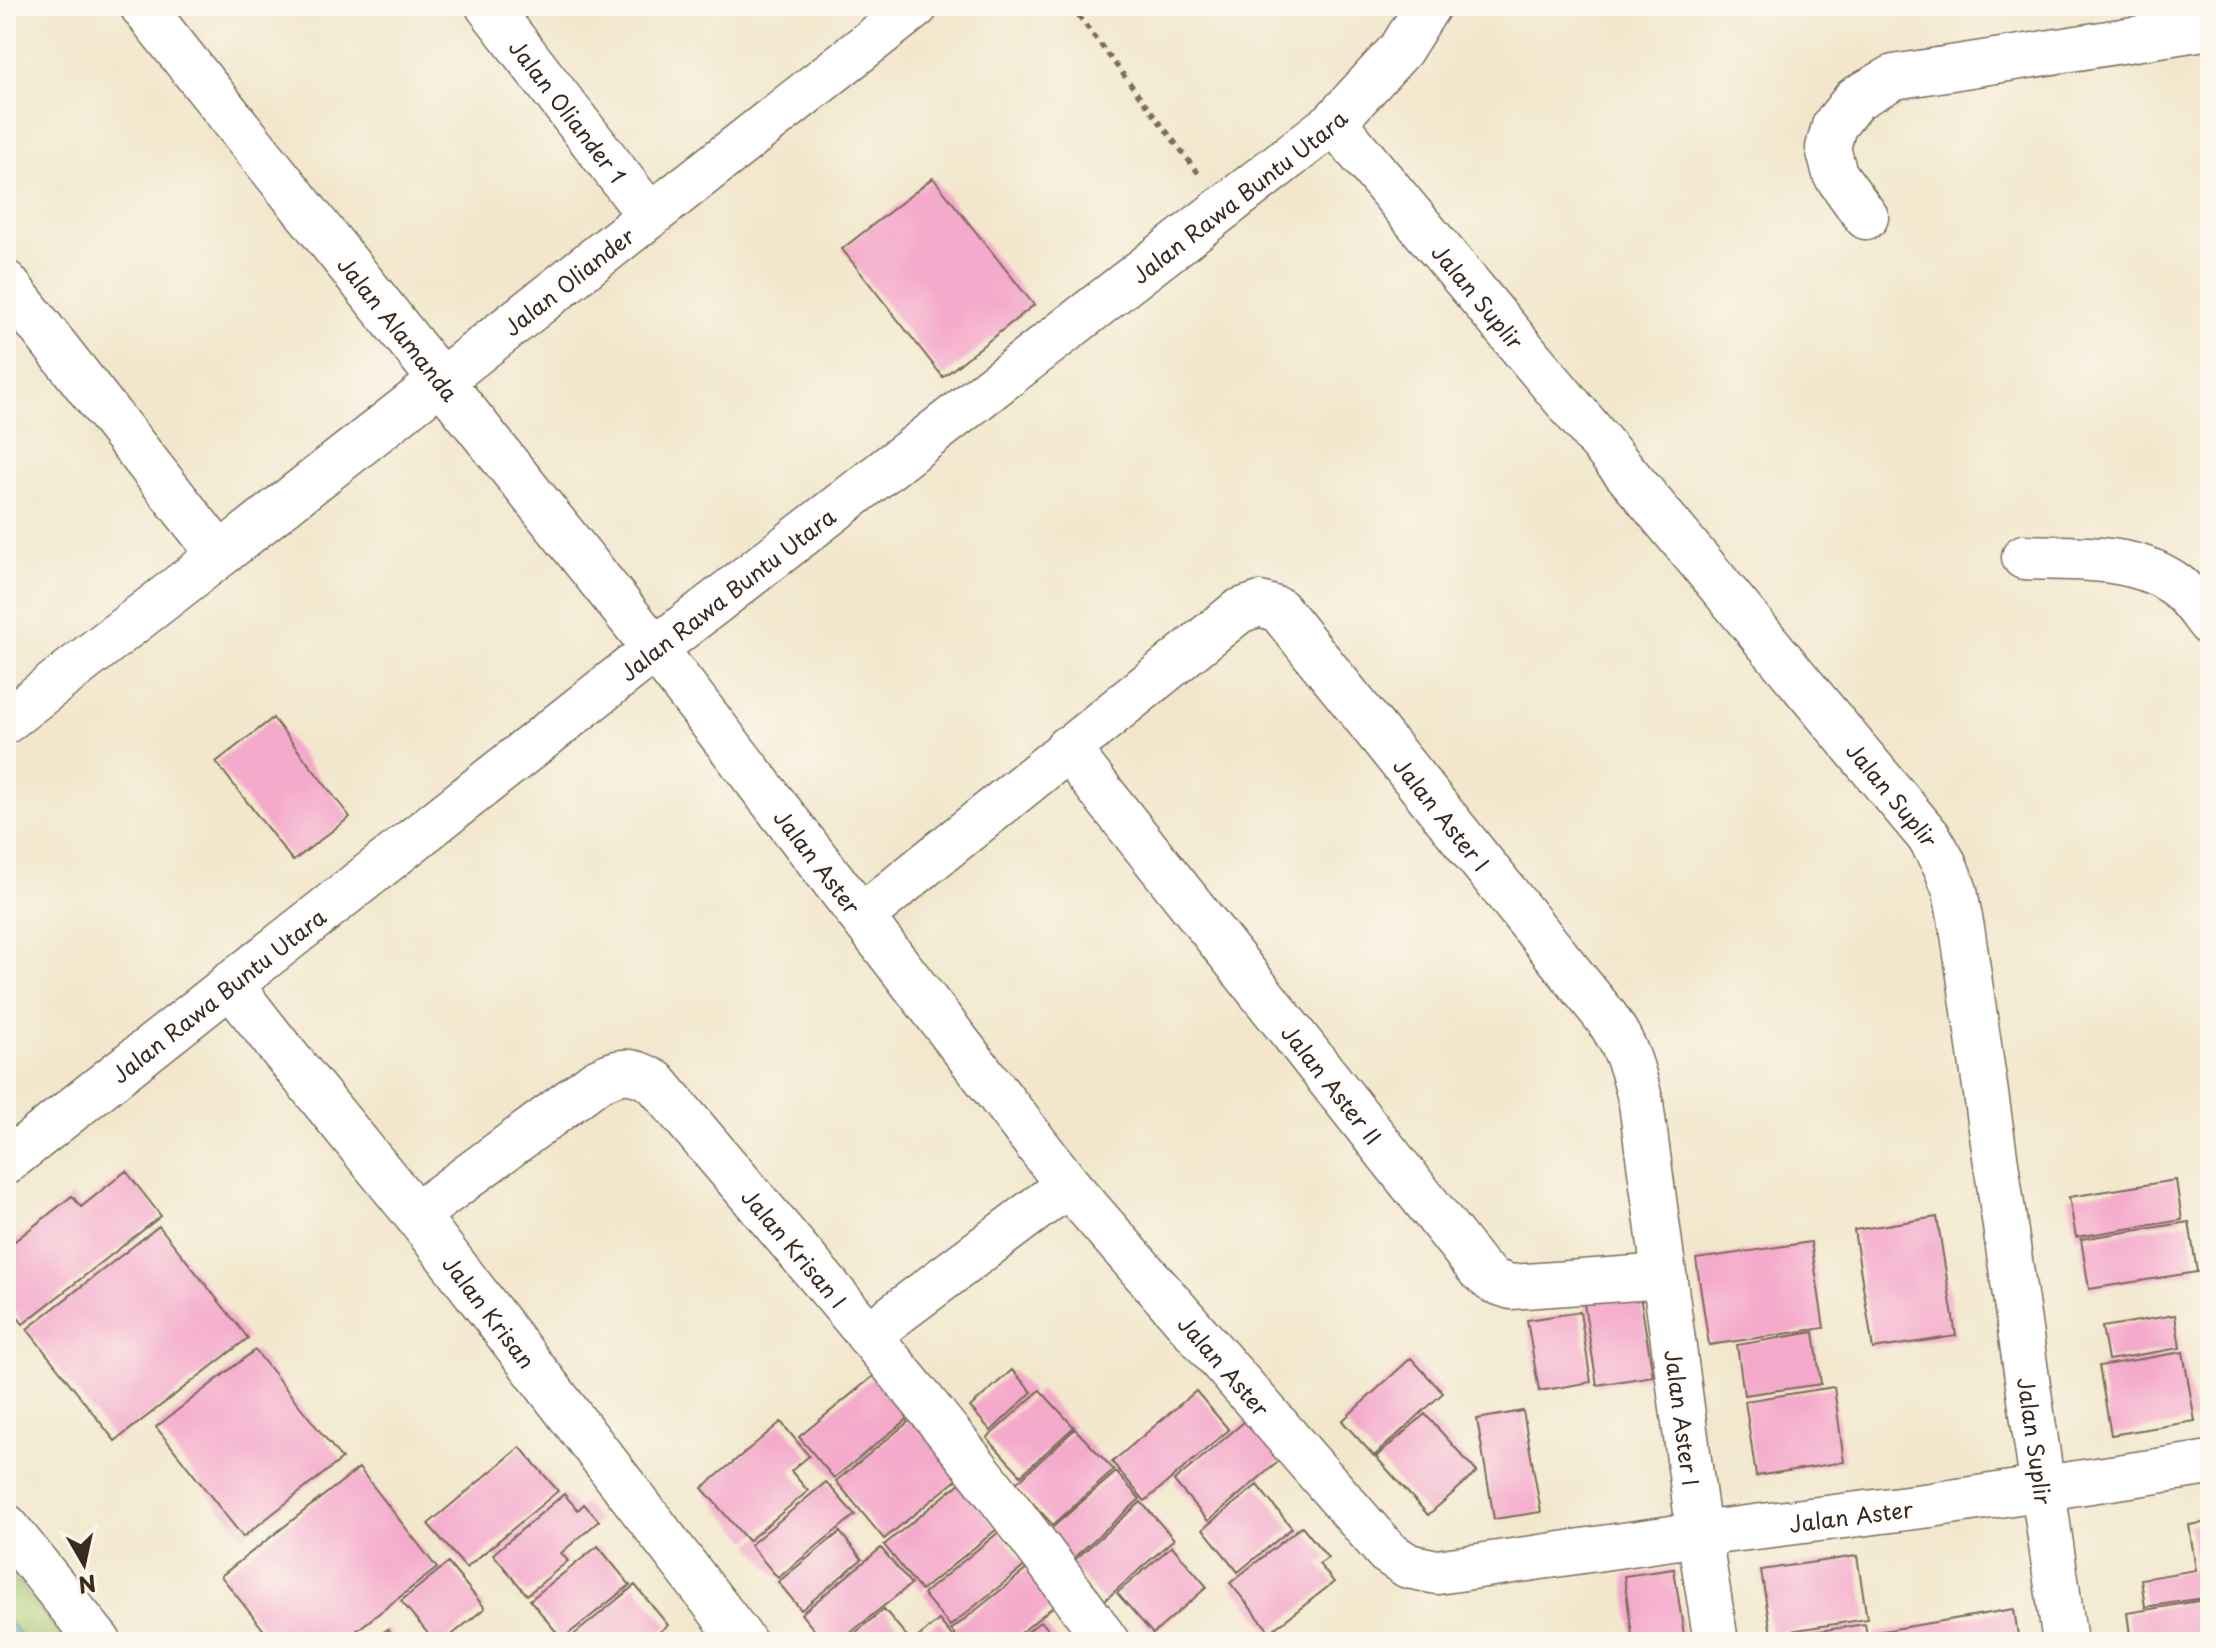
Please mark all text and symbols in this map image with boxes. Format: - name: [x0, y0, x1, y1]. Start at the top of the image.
- street label: Jalan Oliander 1: [502, 31, 635, 190]
- street label: Jalan Rawa Buntu Utara: [1124, 102, 1354, 290]
- street label: Jalan Oliander: [496, 219, 640, 343]
- street label: Jalan Suplir: [1425, 236, 1532, 356]
- street label: Jalan Alamanda: [331, 249, 467, 408]
- street label: Jalan Rawa Buntu Utara: [612, 499, 842, 688]
- street label: Jalan Suplir: [1839, 734, 1947, 852]
- street label: Jalan Aster I: [1387, 750, 1498, 877]
- street label: Jalan Aster: [767, 801, 870, 921]
- street label: Jalan Rawa Buntu Utara: [104, 899, 332, 1090]
- street label: Jalan Aster II: [1275, 1017, 1390, 1151]
- street label: Jalan Krisan I: [735, 1180, 856, 1315]
- street label: Jalan Krisan: [436, 1248, 544, 1375]
- street label: Jalan Aster: [1171, 1307, 1278, 1424]
- street label: Jalan Aster I: [1658, 1347, 1709, 1488]
- street label: Jalan Suplir: [2011, 1375, 2061, 1507]
- street label: Jalan Aster: [1787, 1491, 1915, 1539]
- north arrow: [44, 1524, 124, 1604]
- text: N: [76, 1568, 99, 1603]

